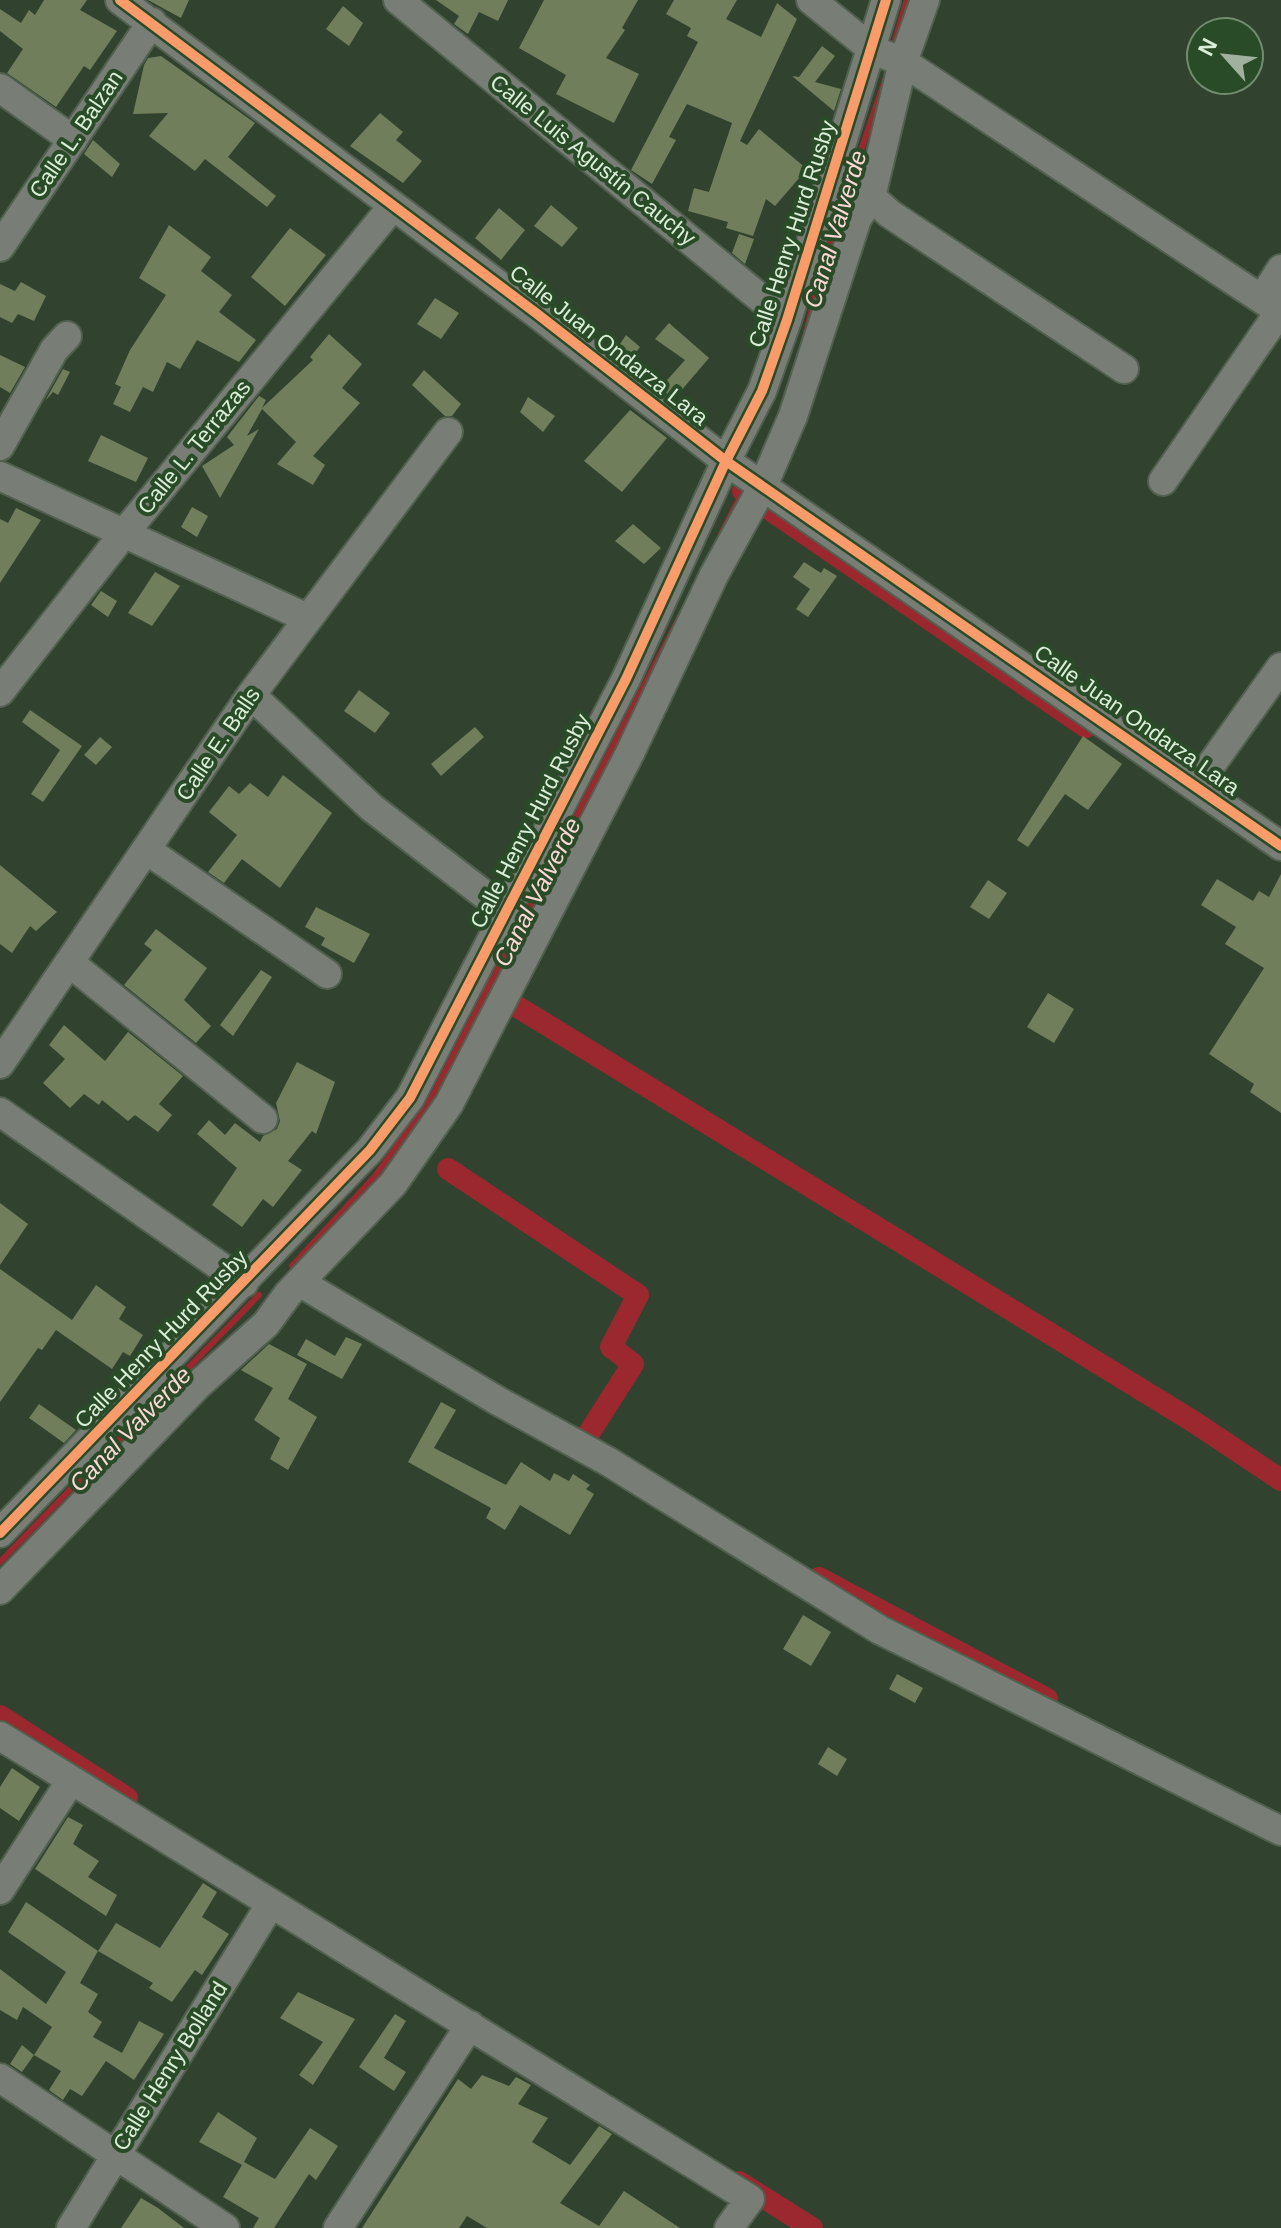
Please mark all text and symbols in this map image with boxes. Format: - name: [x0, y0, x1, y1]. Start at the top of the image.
- north arrow: [1185, 16, 1265, 96]
- text: N: [1193, 34, 1222, 60]
- street label: Calle L. Balzan: [24, 66, 128, 202]
- street label: Calle Luis Agustín Cauchy: [485, 69, 701, 251]
- street label: Calle Henry Hurd Rusby: [743, 117, 841, 351]
- water label: Canal Valverde: [798, 147, 872, 311]
- street label: Calle Juan Ondarza Lara: [505, 260, 714, 431]
- street label: Calle L. Terrazas: [132, 375, 256, 519]
- street label: Calle Juan Ondarza Lara: [1030, 640, 1245, 801]
- street label: Calle E. Balls: [171, 683, 265, 805]
- street label: Calle Henry Hurd Rusby: [465, 710, 595, 932]
- water label: Canal Valverde: [488, 813, 586, 971]
- street label: Calle Henry Hurd Rusby: [70, 1245, 252, 1433]
- water label: Canal Valverde: [64, 1361, 196, 1497]
- street label: Calle Henry Bolland: [108, 1977, 232, 2155]

